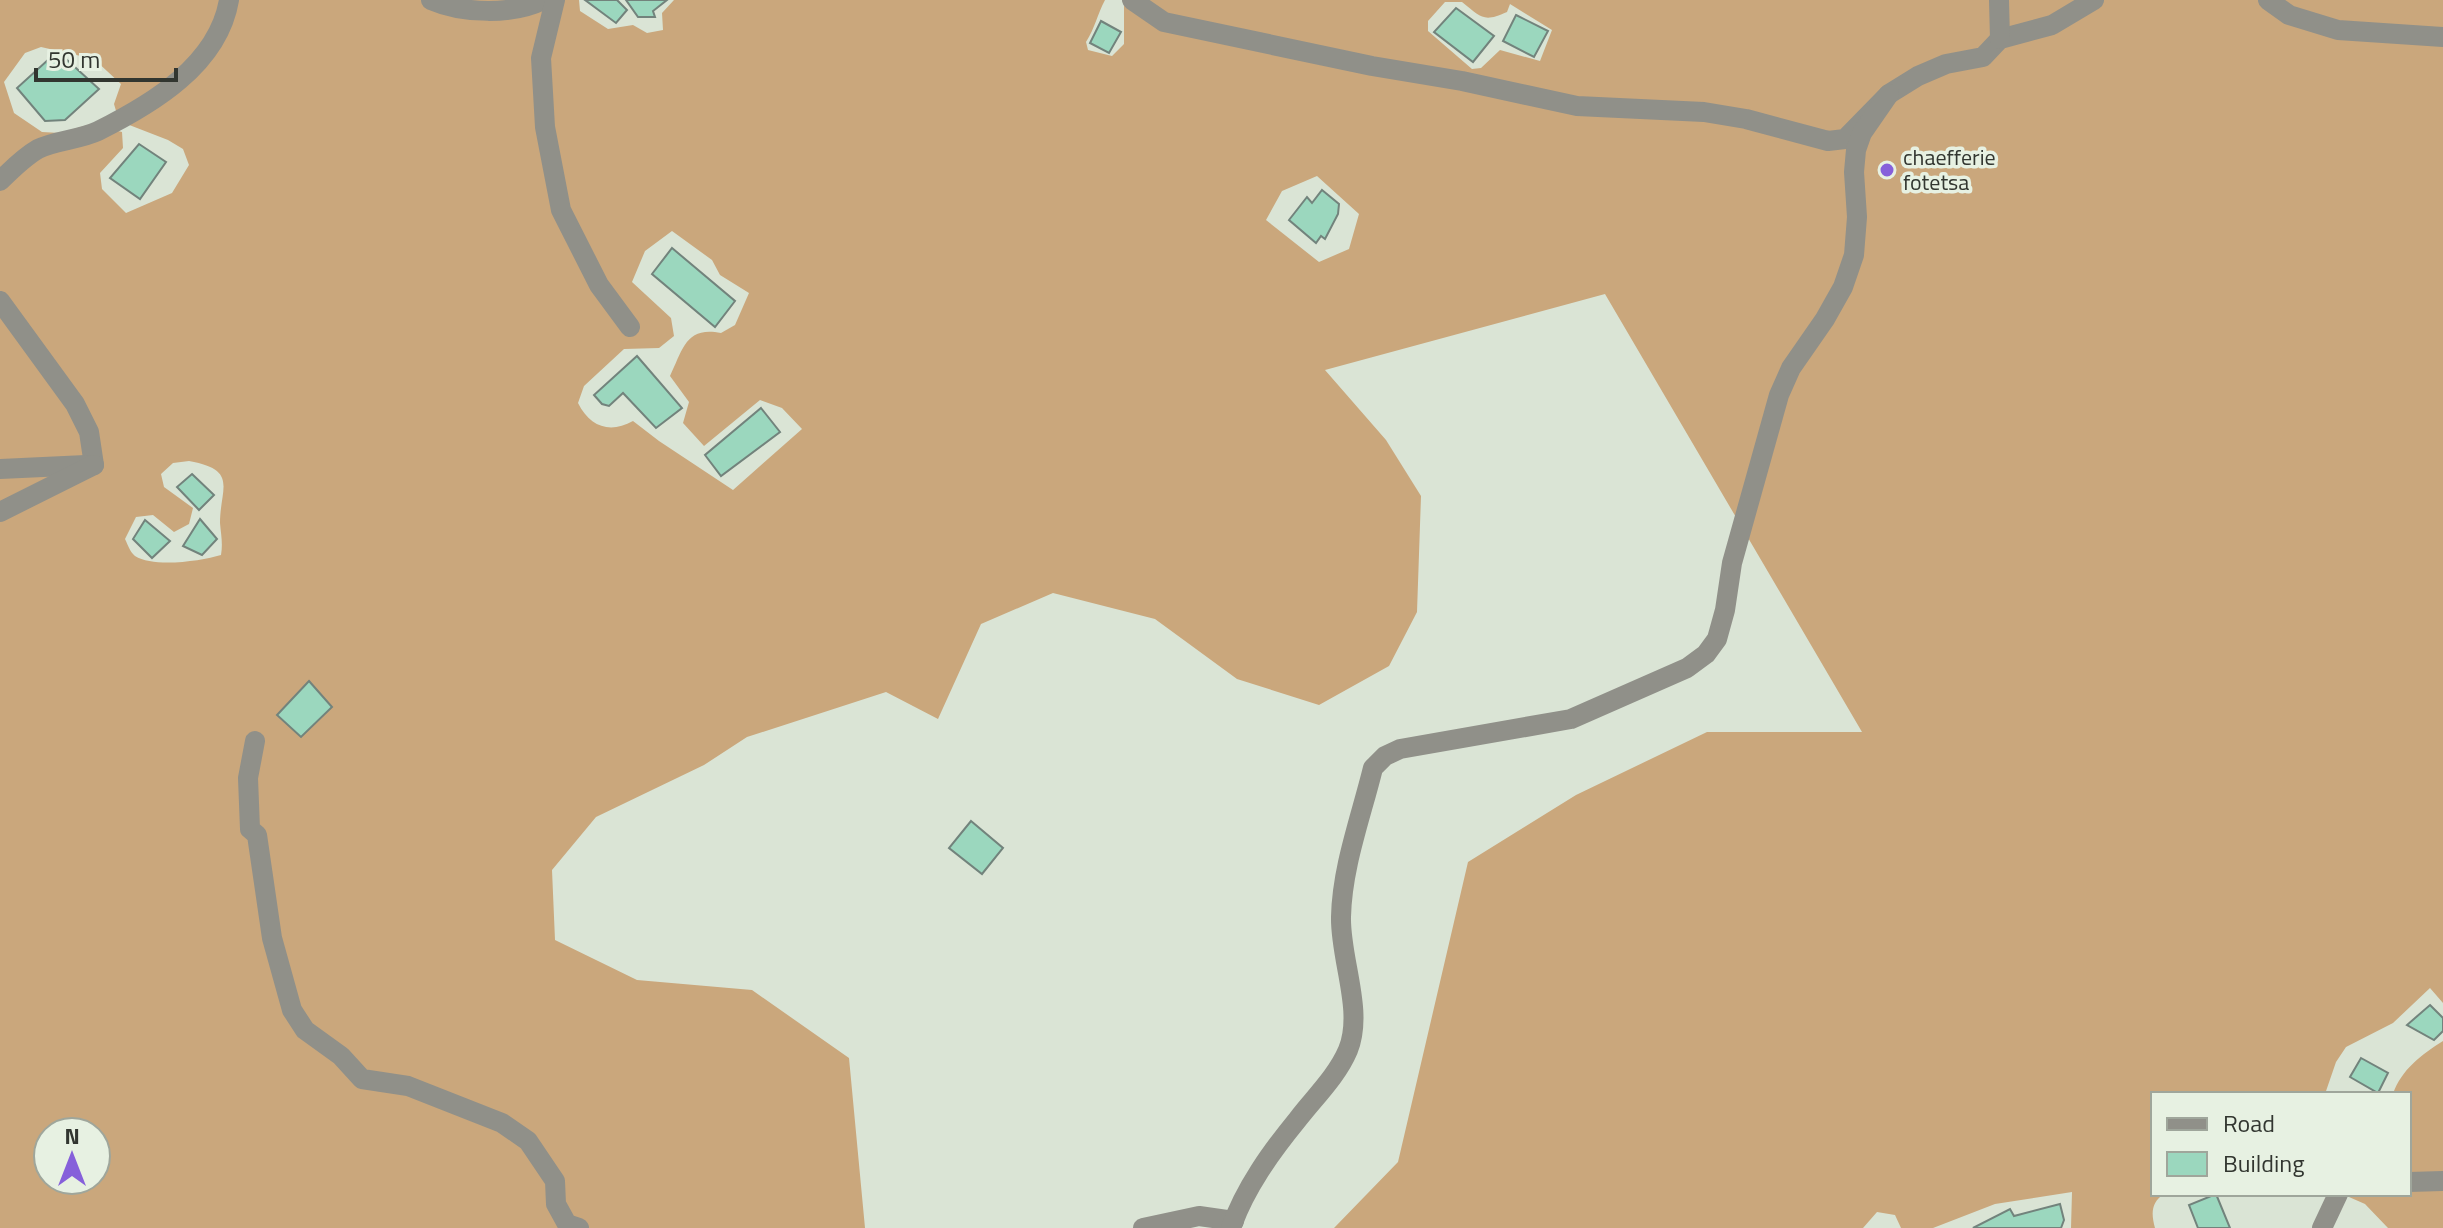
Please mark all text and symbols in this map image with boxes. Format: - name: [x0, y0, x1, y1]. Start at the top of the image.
- scale bar: [36, 32, 176, 82]
- text: 50 m: [48, 41, 100, 77]
- place label: chaefferie fotetsa: [1903, 140, 1996, 199]
- marker: chaefferie fotetsa: [1878, 161, 1896, 179]
- legend: [2151, 1092, 2411, 1196]
- text: Road: [2223, 1105, 2275, 1141]
- north arrow: [32, 1116, 112, 1196]
- text: N: [64, 1119, 80, 1153]
- text: Building: [2223, 1145, 2305, 1181]

